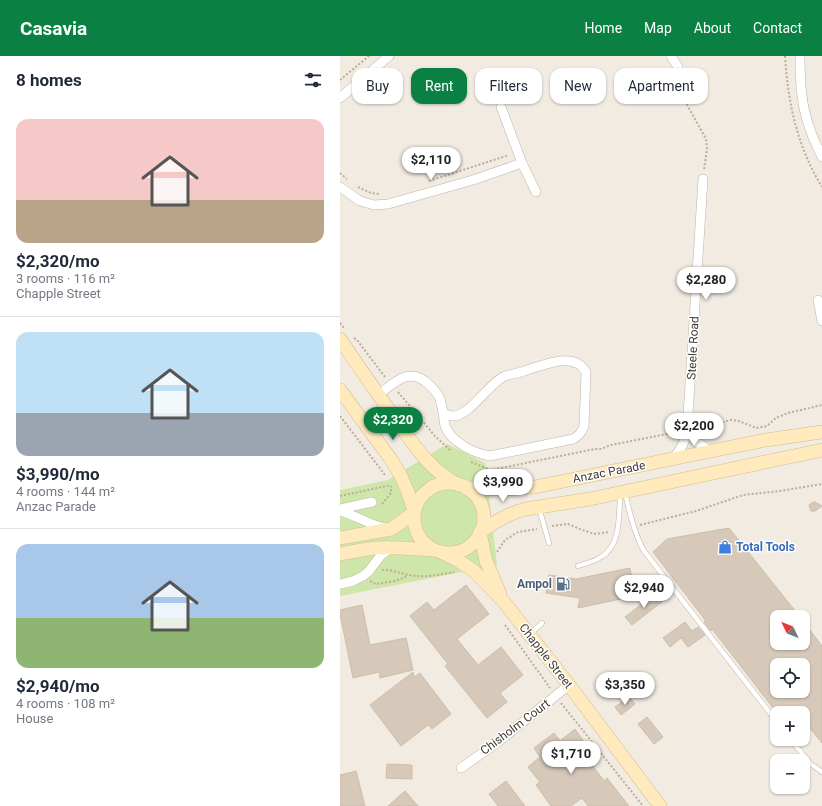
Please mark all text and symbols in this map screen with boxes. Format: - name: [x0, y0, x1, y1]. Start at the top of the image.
- text: Casavia: [20, 17, 87, 40]
- text: Home: [584, 20, 622, 36]
- text: Map: [644, 20, 672, 36]
- text: About: [694, 20, 731, 36]
- text: Contact: [753, 20, 802, 36]
- chip: Buy: [352, 68, 403, 104]
- chip: Rent: [411, 68, 467, 104]
- chip: Filters: [475, 68, 542, 104]
- chip: New: [550, 68, 606, 104]
- chip: Apartment: [614, 68, 708, 104]
- icon: filters: [302, 69, 324, 91]
- text: 8 homes: [16, 70, 82, 90]
- icon: home: [134, 145, 206, 217]
- pin: $2,110: [398, 147, 464, 181]
- text: $2,110: [411, 152, 451, 167]
- text: $2,320/mo: [16, 251, 100, 271]
- pin: $2,280: [673, 267, 739, 301]
- text: 3 rooms · 116 m²: [16, 271, 115, 286]
- text: $2,280: [686, 272, 726, 287]
- text: Chapple Street: [16, 286, 101, 301]
- street label: Steele Road: [684, 316, 702, 380]
- icon: home: [134, 358, 206, 430]
- pin: $2,320: [360, 407, 426, 441]
- text: $2,320: [373, 412, 413, 427]
- pin: $2,200: [661, 413, 727, 447]
- text: $2,200: [674, 418, 714, 433]
- street label: Anzac Parade: [571, 458, 647, 486]
- text: $3,990/mo: [16, 464, 100, 484]
- pin: $3,990: [470, 469, 536, 503]
- text: $3,990: [483, 474, 523, 489]
- text: 4 rooms · 144 m²: [16, 484, 115, 499]
- text: Anzac Parade: [16, 499, 96, 514]
- shop icon: Total Tools: [717, 539, 733, 555]
- place label: Total Tools: [736, 540, 795, 554]
- icon: home: [134, 570, 206, 642]
- pin: $2,940: [611, 575, 677, 609]
- fuel station icon: Ampol: [555, 576, 571, 592]
- place label: Ampol: [517, 577, 552, 591]
- text: $2,940: [624, 580, 664, 595]
- north arrow: [770, 610, 810, 650]
- map controls: [770, 610, 810, 794]
- street label: Chapple Street: [516, 621, 576, 691]
- button: locate: [770, 658, 810, 698]
- pin: $3,350: [592, 672, 658, 706]
- text: $2,940/mo: [16, 676, 100, 696]
- text: $3,350: [605, 677, 645, 692]
- text: 4 rooms · 108 m²: [16, 696, 115, 711]
- street label: Chisholm Court: [478, 696, 552, 758]
- button: +: [770, 706, 810, 746]
- text: House: [16, 711, 53, 726]
- pin: $1,710: [538, 741, 604, 775]
- text: $1,710: [551, 746, 591, 761]
- button: −: [770, 754, 810, 794]

